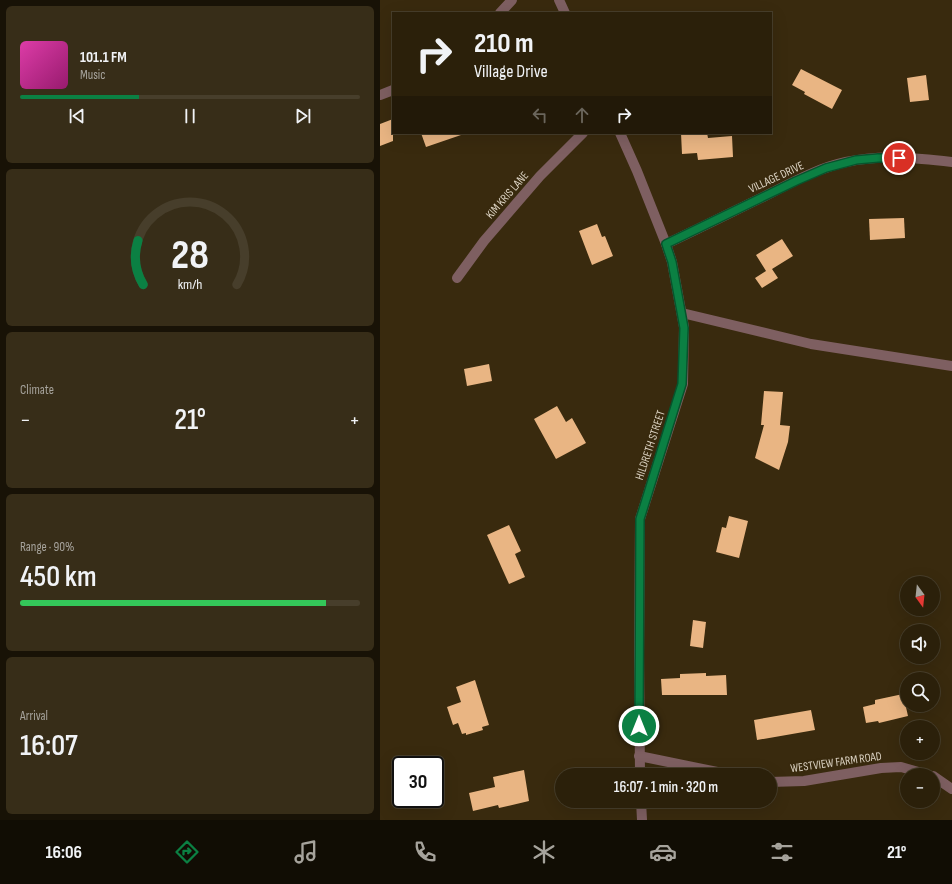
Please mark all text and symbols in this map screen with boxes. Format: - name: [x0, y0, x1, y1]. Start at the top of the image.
- text: 210 m: [474, 27, 534, 60]
- icon: right: [408, 28, 460, 80]
- text: 101.1 FM: [80, 48, 127, 67]
- text: Village Drive: [474, 61, 548, 82]
- text: Music: [80, 67, 105, 83]
- icon: left: [529, 104, 551, 126]
- icon: ahead: [571, 104, 593, 126]
- icon: right: [613, 104, 635, 126]
- icon: previous: [66, 105, 88, 127]
- icon: pause: [179, 105, 201, 127]
- icon: next: [292, 105, 314, 127]
- pin: [882, 141, 916, 175]
- icon: arrive: [888, 147, 910, 169]
- street label: VILLAGE DRIVE: [746, 158, 806, 197]
- street label: KIM KRIS LANE: [483, 168, 532, 222]
- text: 28: [171, 231, 209, 280]
- text: km/h: [178, 276, 202, 293]
- text: Climate: [20, 382, 54, 398]
- text: 21°: [174, 402, 206, 438]
- text: −: [20, 407, 31, 434]
- text: +: [349, 407, 360, 434]
- street label: HILDRETH STREET: [632, 408, 669, 482]
- text: Range · 90%: [20, 539, 74, 555]
- text: 450 km: [20, 559, 97, 595]
- north arrow: [900, 576, 940, 616]
- map controls: [900, 576, 940, 808]
- button: sound: [900, 624, 940, 664]
- button: search: [900, 672, 940, 712]
- position arrow: [618, 705, 660, 747]
- text: Arrival: [20, 708, 48, 724]
- button: +: [900, 720, 940, 760]
- text: 16:07: [20, 728, 78, 764]
- street label: WESTVIEW FARM ROAD: [790, 749, 883, 776]
- speed limit sign: 30: [392, 756, 444, 808]
- button: −: [900, 768, 940, 808]
- text: 16:07 · 1 min · 320 m: [614, 778, 718, 797]
- icon: directions: [173, 838, 201, 866]
- icon: music: [292, 838, 320, 866]
- icon: phone: [411, 838, 439, 866]
- icon: climate: [530, 838, 558, 866]
- icon: car: [649, 838, 677, 866]
- icon: filters: [768, 838, 796, 866]
- text: 16:06: [45, 842, 82, 863]
- text: 21°: [887, 842, 906, 863]

